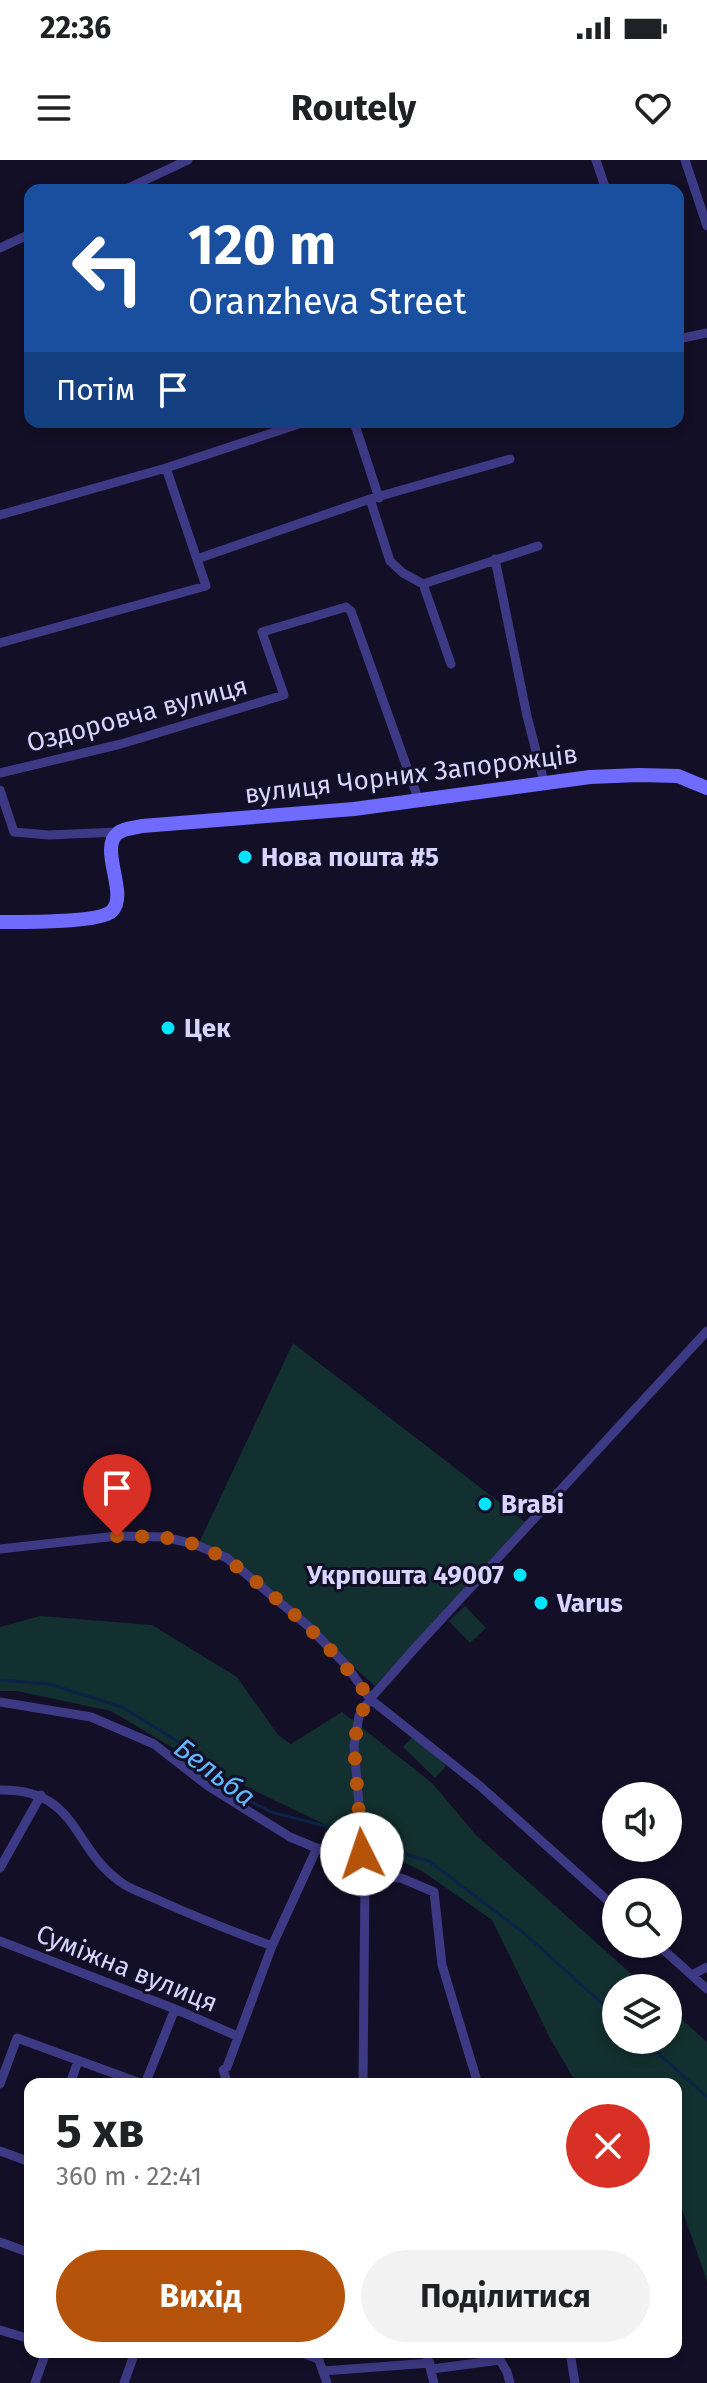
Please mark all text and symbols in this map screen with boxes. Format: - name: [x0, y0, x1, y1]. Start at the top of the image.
- text: 22:36: [40, 10, 111, 46]
- icon: menu: [32, 86, 76, 130]
- text: Routely: [291, 86, 416, 130]
- icon: heart: [631, 86, 675, 130]
- text: 120 m: [188, 212, 336, 279]
- icon: left: [56, 216, 160, 320]
- text: Oranzheva Street: [188, 280, 466, 324]
- icon: arrive: [151, 368, 195, 412]
- text: Потім: [56, 372, 135, 408]
- street label: Оздоровча вулиця: [23, 670, 251, 759]
- street label: вулиця Чорних Запорожців: [243, 739, 579, 810]
- place label: Нова пошта #5: [261, 842, 439, 873]
- marker: Нова пошта #5: [236, 848, 254, 866]
- place label: Цек: [184, 1013, 231, 1044]
- marker: Цек: [159, 1019, 177, 1037]
- pin: [83, 1454, 151, 1536]
- icon: arrive: [95, 1466, 139, 1510]
- place label: BraBi: [501, 1489, 564, 1520]
- marker: BraBi: [476, 1495, 494, 1513]
- place label: Укрпошта 49007: [306, 1560, 504, 1591]
- marker: Укрпошта 49007: [511, 1566, 529, 1584]
- place label: Varus: [556, 1588, 623, 1619]
- marker: Varus: [532, 1594, 550, 1612]
- water label: Бельба: [168, 1731, 262, 1813]
- map controls: [602, 1782, 682, 2054]
- button: sound: [602, 1782, 682, 1862]
- position arrow: [320, 1812, 404, 1896]
- button: search: [602, 1878, 682, 1958]
- street label: Суміжна вулиця: [32, 1918, 222, 2019]
- button: layers: [602, 1974, 682, 2054]
- text: 5 хв: [56, 2102, 144, 2160]
- button: close: [566, 2104, 650, 2188]
- text: 360 m · 22:41: [56, 2161, 202, 2192]
- button: Вихід: [56, 2250, 345, 2342]
- button: Поділитися: [361, 2250, 650, 2342]

